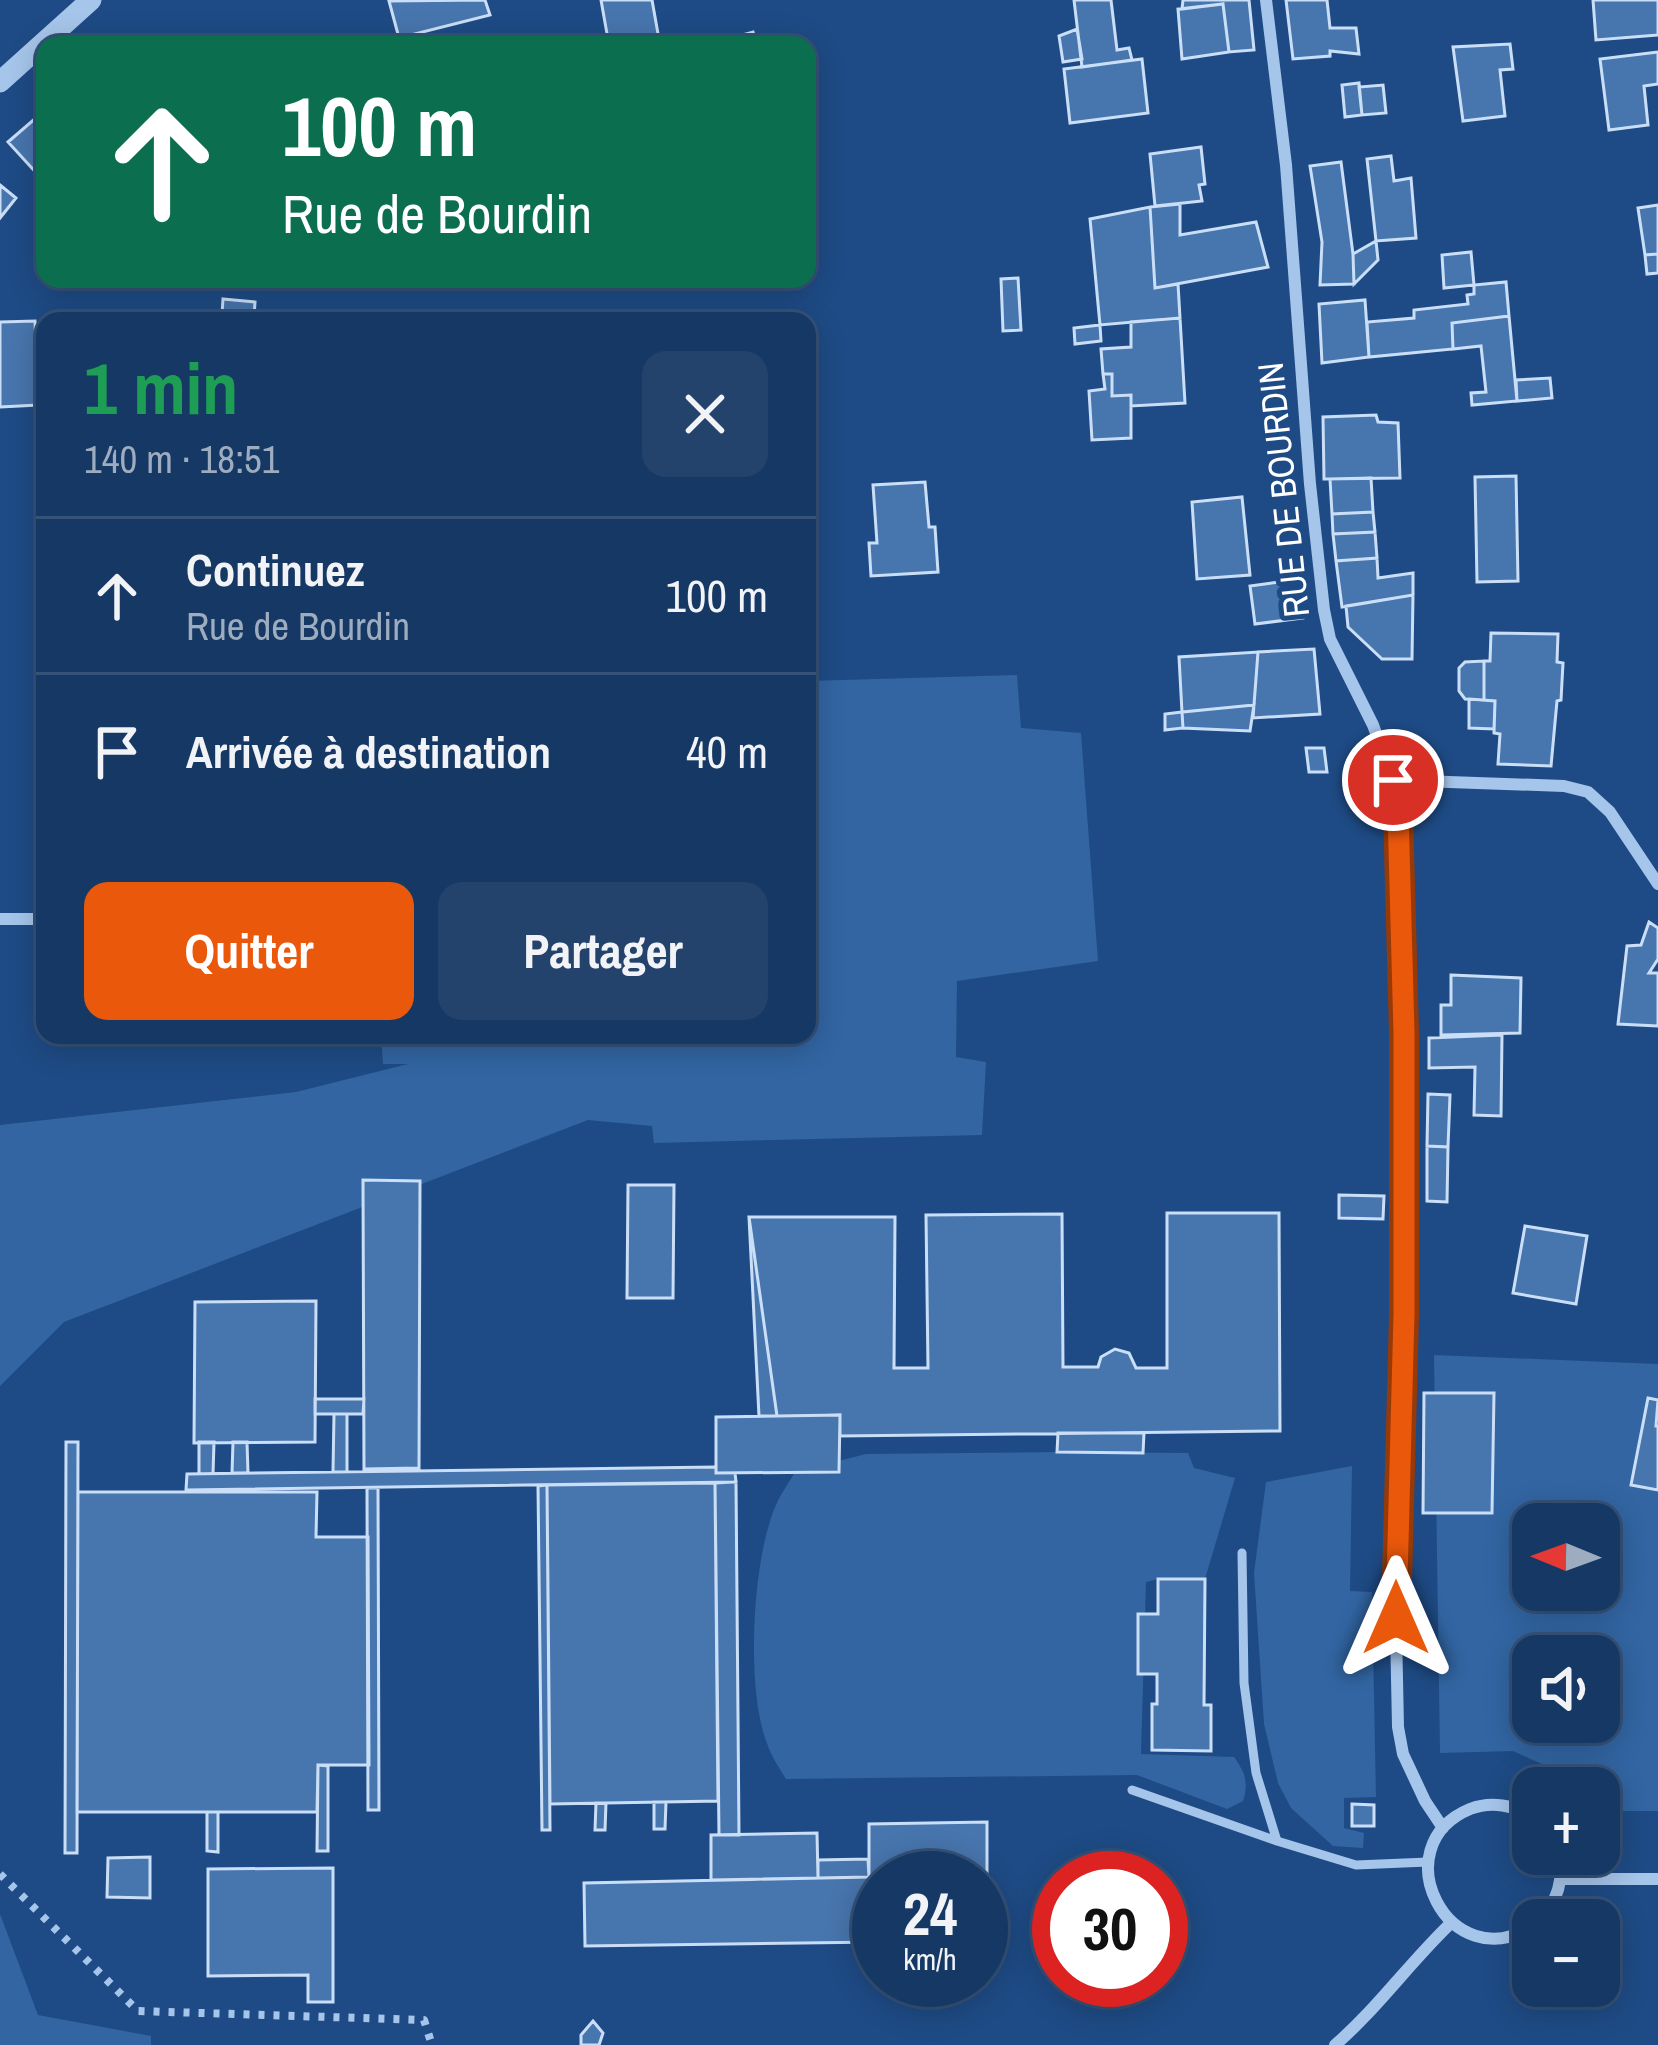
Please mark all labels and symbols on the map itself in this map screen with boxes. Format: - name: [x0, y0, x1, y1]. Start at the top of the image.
- street label: RUE DE BOURDIN: [1246, 360, 1320, 620]
- pin: [1342, 729, 1444, 831]
- north arrow: [1512, 1503, 1620, 1611]
- position arrow: [1333, 1555, 1459, 1681]
- speed limit sign: 30: [1032, 1851, 1188, 2007]

